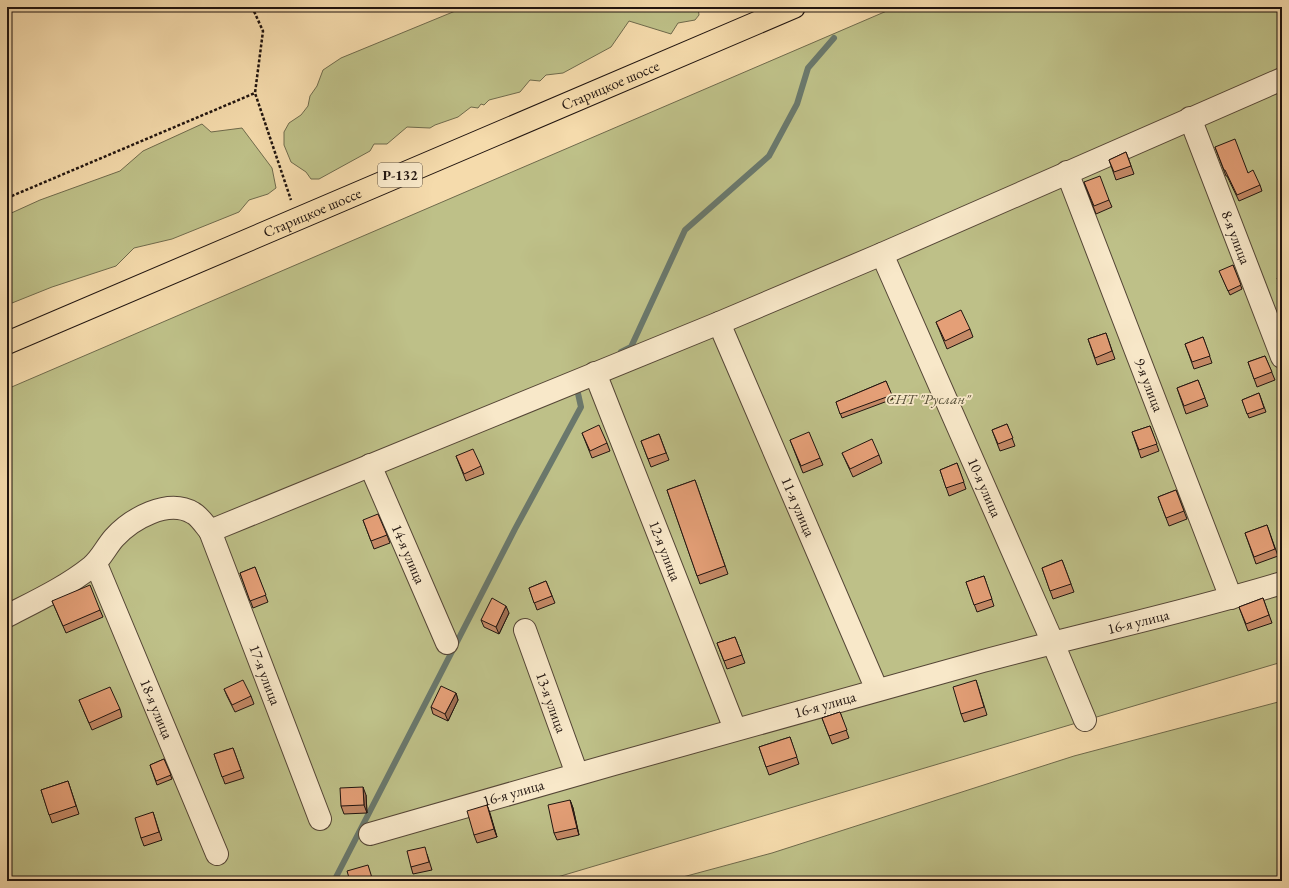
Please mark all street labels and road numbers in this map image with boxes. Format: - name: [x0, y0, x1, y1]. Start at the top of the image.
- street label: Старицкое шоссе: [558, 56, 662, 114]
- road number: Р-132: [378, 163, 422, 187]
- street label: Старицкое шоссе: [260, 183, 364, 241]
- street label: 8-я улица: [1218, 208, 1255, 267]
- street label: 9-я улица: [1130, 355, 1168, 414]
- street label: 10-я улица: [964, 454, 1007, 520]
- street label: 11-я улица: [777, 474, 820, 539]
- street label: 12-я улица: [645, 518, 686, 584]
- street label: 14-я улица: [388, 521, 430, 587]
- street label: 16-я улица: [1105, 604, 1171, 638]
- street label: 17-я улица: [245, 642, 286, 708]
- street label: 13-я улица: [532, 669, 571, 735]
- street label: 18-я улица: [136, 676, 178, 742]
- street label: 16-я улица: [792, 686, 858, 722]
- street label: 16-я улица: [480, 774, 546, 810]

